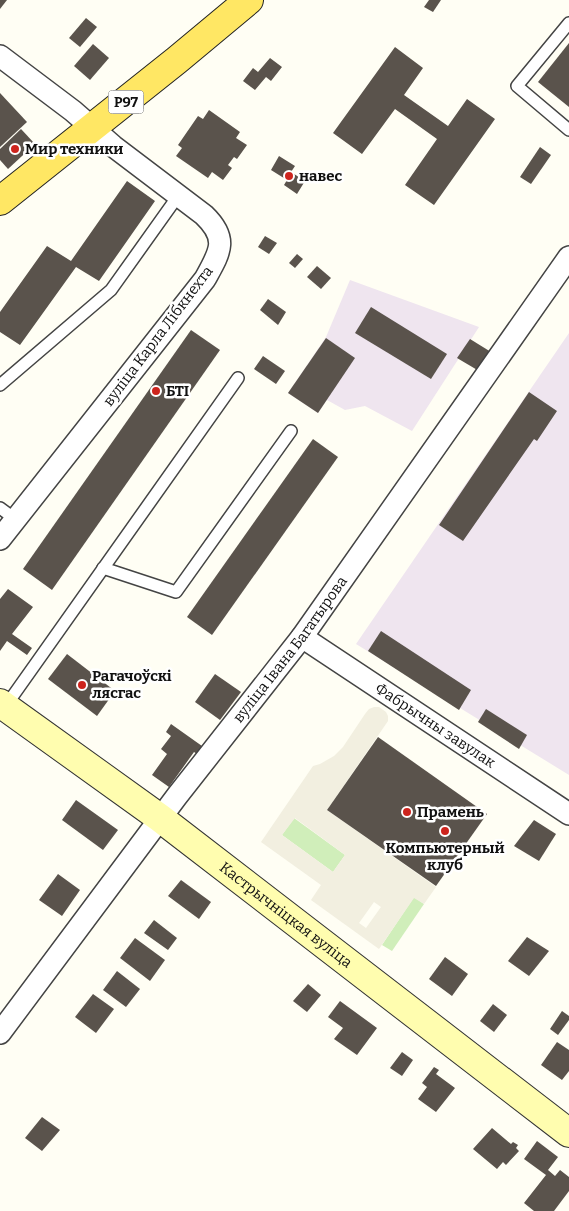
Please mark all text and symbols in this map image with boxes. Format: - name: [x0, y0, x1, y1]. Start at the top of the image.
- road number: Р97: [108, 90, 144, 114]
- place label: Мир техники: [25, 140, 123, 158]
- marker: Мир техники: [9, 143, 21, 155]
- place label: навес: [299, 167, 342, 185]
- marker: навес: [283, 170, 295, 182]
- street label: вуліца Карла Лібкнехта: [99, 262, 217, 410]
- place label: БТІ: [166, 382, 189, 400]
- marker: БТІ: [150, 385, 162, 397]
- street label: вуліца Івана Багатырова: [229, 573, 351, 726]
- place label: Рагачоўскі лясгас: [92, 667, 172, 702]
- marker: Рагачоўскі лясгас: [76, 679, 88, 691]
- street label: Фабрычны завулак: [372, 679, 499, 772]
- place label: Прамень: [417, 803, 484, 821]
- marker: Прамень: [401, 806, 413, 818]
- marker: Компьютерный клуб: [439, 825, 451, 837]
- place label: Компьютерный клуб: [385, 839, 505, 874]
- street label: Кастрычніцкая вуліца: [216, 858, 356, 972]

